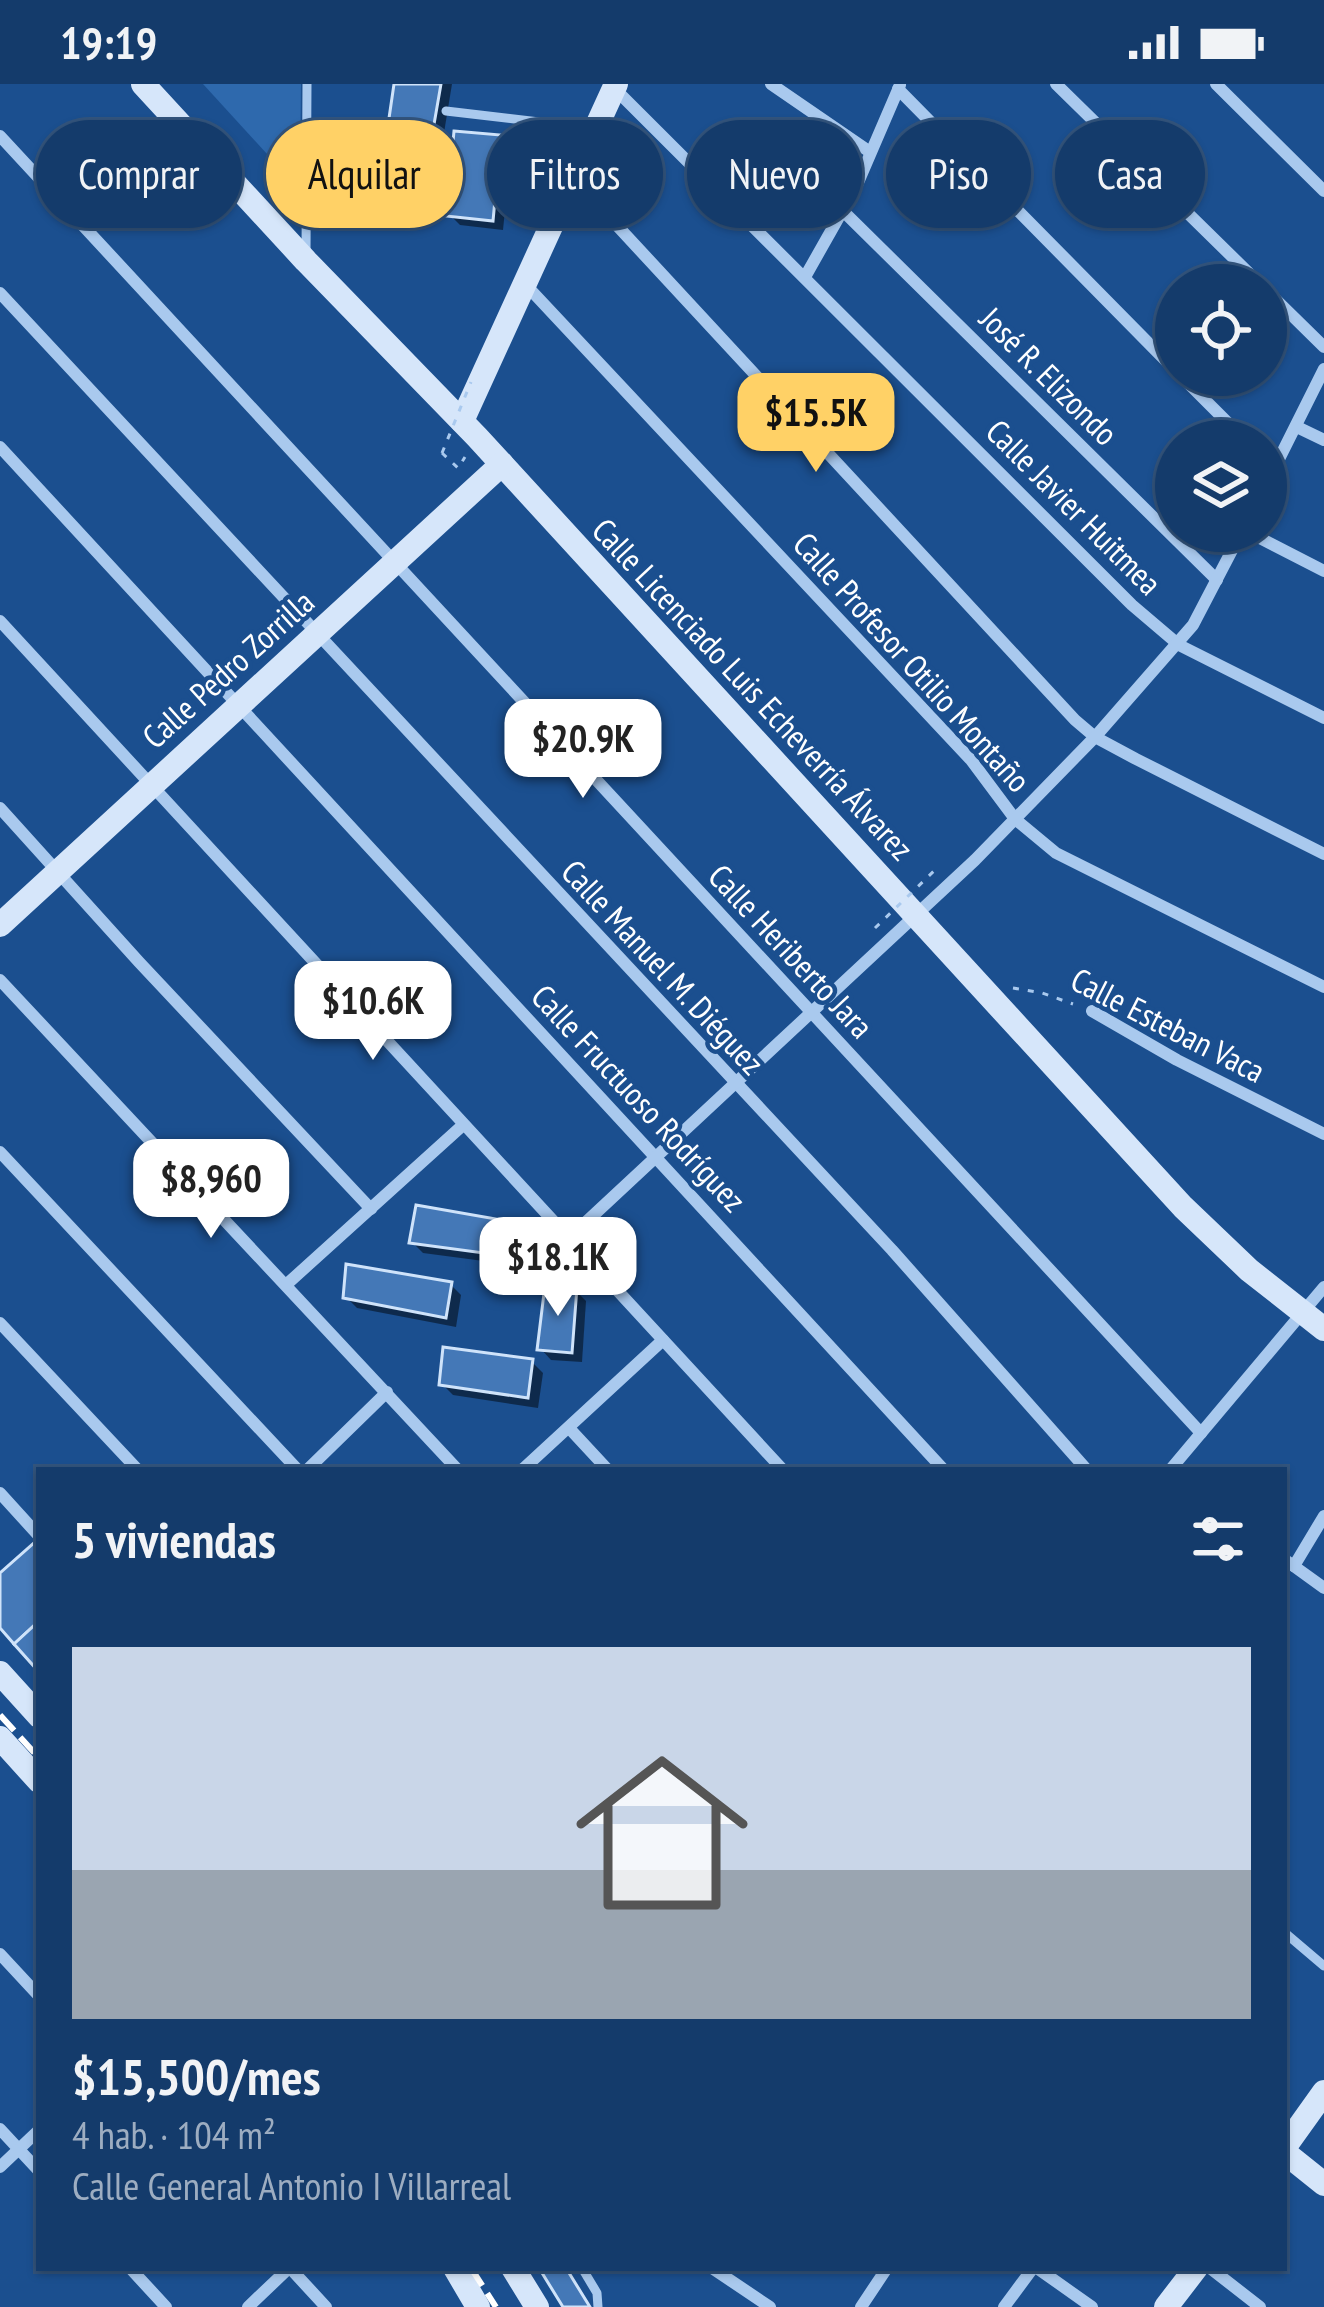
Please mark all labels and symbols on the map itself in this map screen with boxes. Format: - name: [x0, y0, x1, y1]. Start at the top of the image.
- street label: José R. Elizondo: [970, 297, 1128, 454]
- pin: $15.5K: [718, 373, 914, 475]
- street label: Calle Javier Huitmea: [977, 410, 1171, 604]
- street label: Calle Licenciado Luis Echeverría Álvarez: [583, 508, 923, 869]
- street label: Calle Profesor Otilio Montaño: [784, 523, 1041, 801]
- street label: Calle Pedro Zorrilla: [133, 580, 323, 757]
- pin: $20.9K: [485, 699, 681, 801]
- street label: Calle Manuel M. Diéguez: [553, 850, 774, 1083]
- street label: Calle Heriberto Jara: [700, 855, 883, 1047]
- street label: Calle Esteban Vaca: [1064, 957, 1272, 1092]
- pin: $10.6K: [275, 961, 471, 1063]
- street label: Calle Fructuoso Rodríguez: [523, 975, 756, 1220]
- pin: $8,960: [113, 1139, 309, 1241]
- pin: $18.1K: [460, 1217, 656, 1319]

